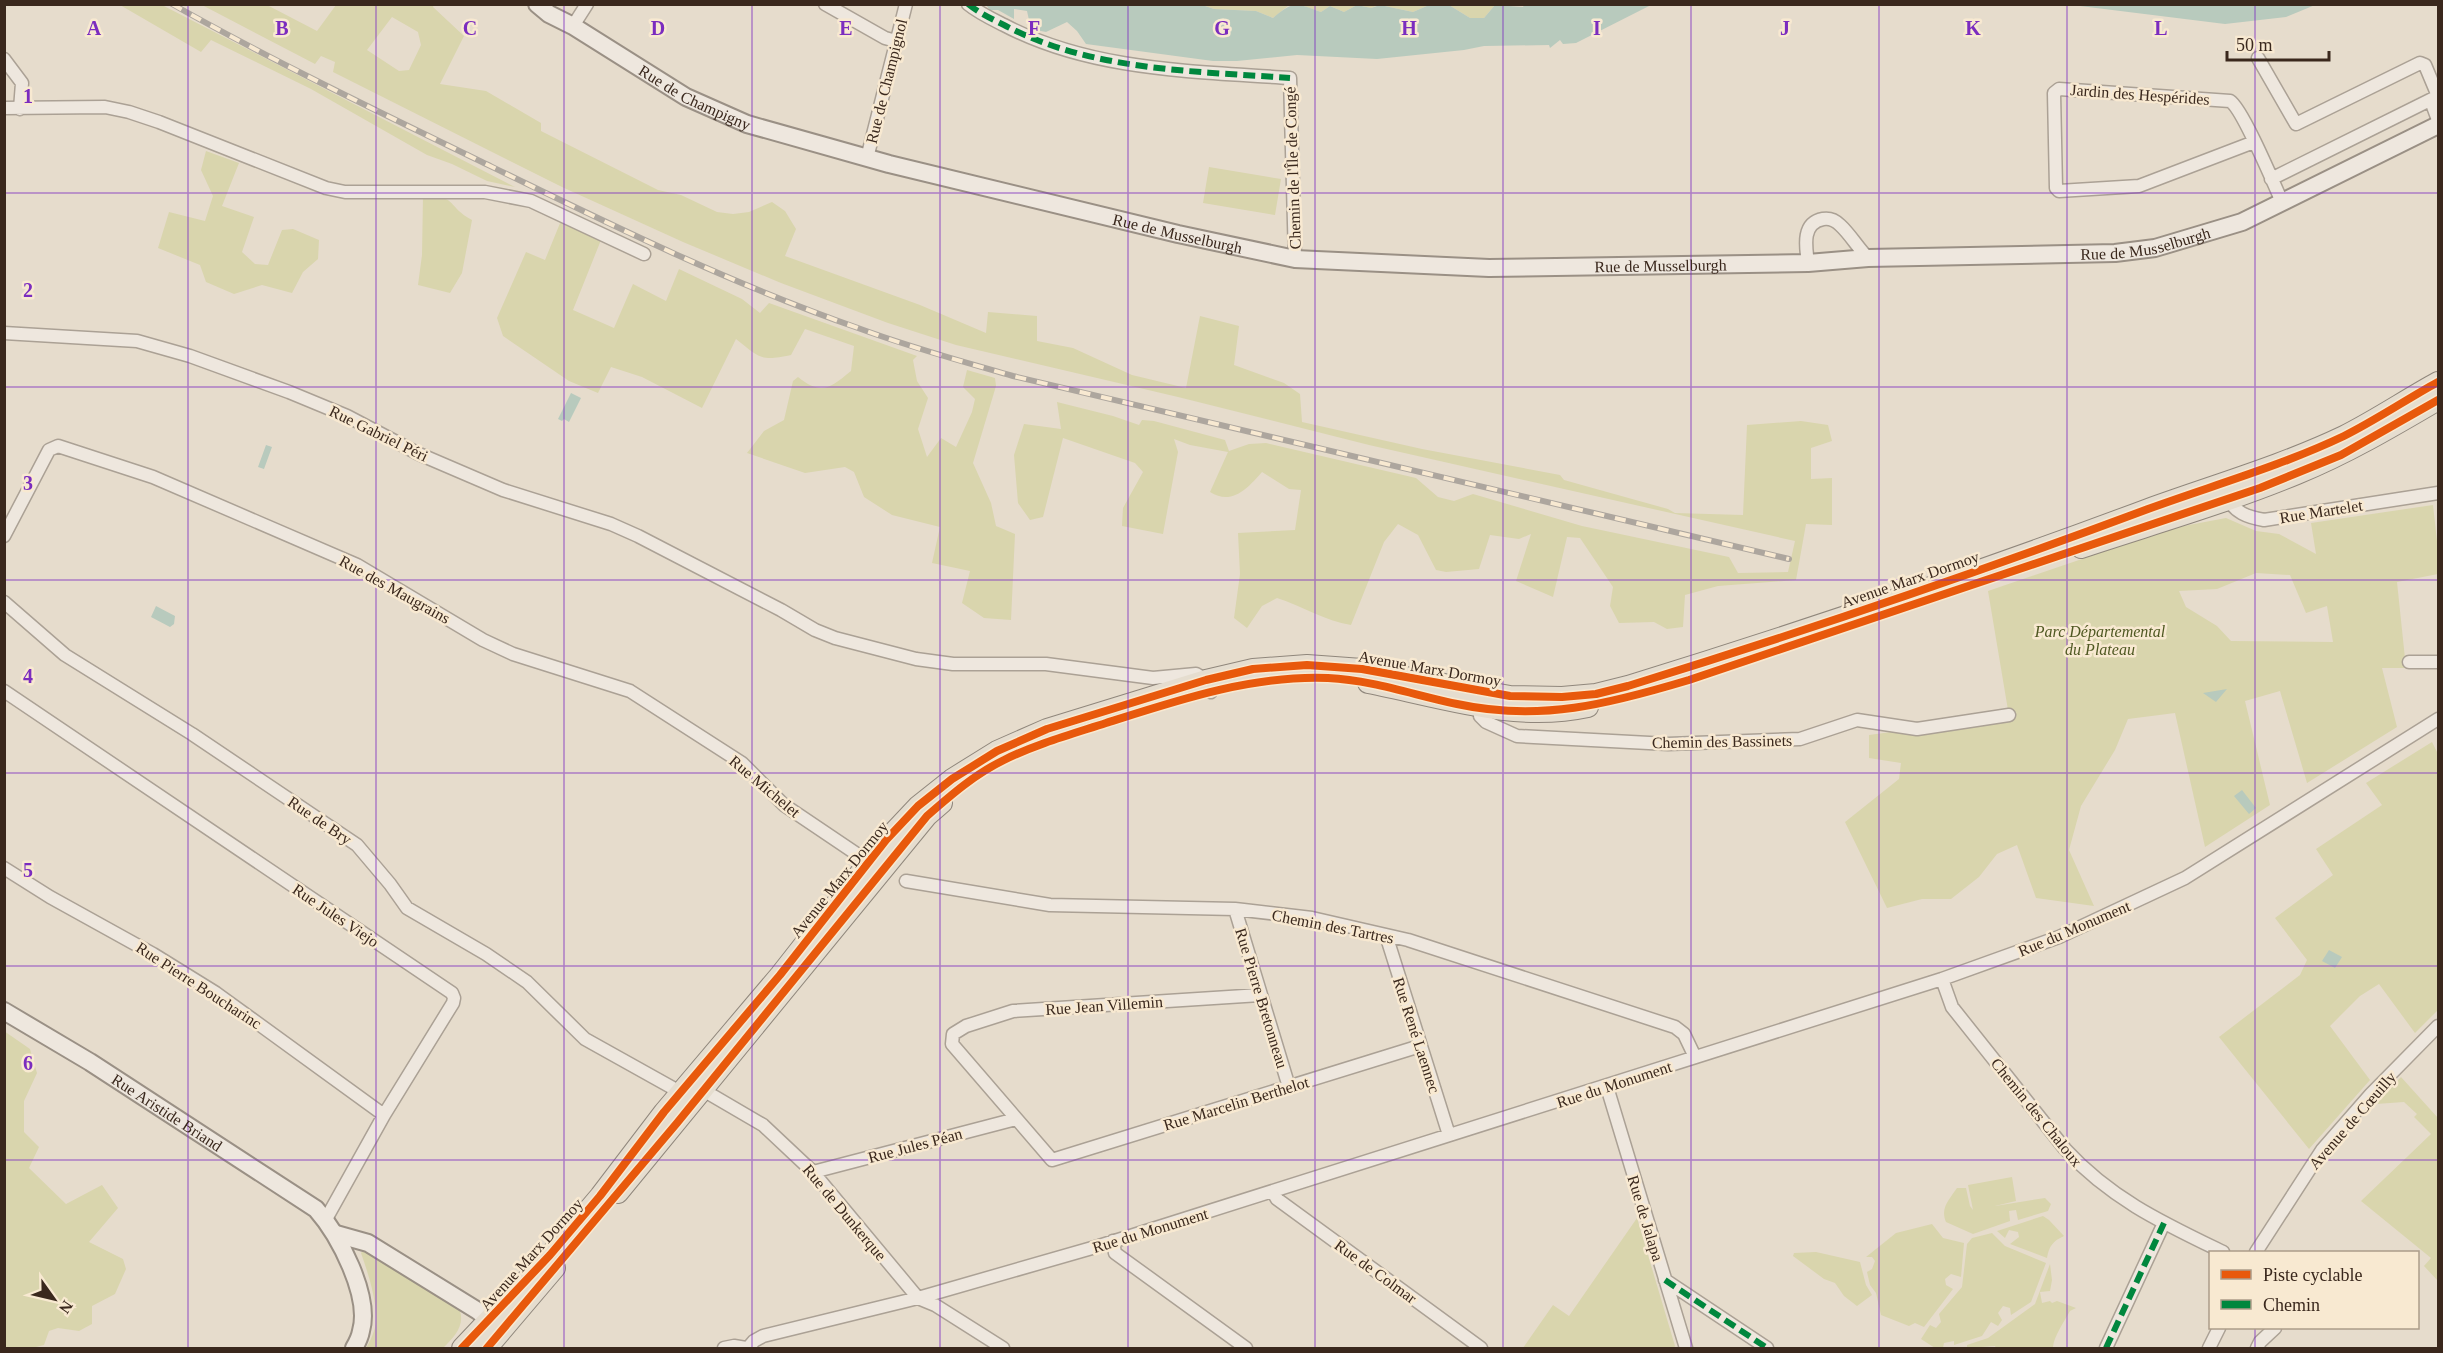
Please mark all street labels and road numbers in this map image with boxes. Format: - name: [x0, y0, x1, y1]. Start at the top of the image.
- street label: Rue de Champignol: [863, 16, 911, 146]
- street label: Rue de Champigny: [636, 62, 753, 134]
- street label: Jardin des Hespérides: [2070, 81, 2210, 109]
- street label: Chemin de l'Île de Congé: [1280, 86, 1305, 250]
- street label: Rue de Musselburgh: [1111, 211, 1244, 257]
- street label: Rue de Musselburgh: [2080, 224, 2212, 263]
- street label: Rue de Musselburgh: [1594, 256, 1727, 275]
- street label: Rue Gabriel Péri: [327, 402, 431, 465]
- street label: Rue Martelet: [2278, 496, 2364, 526]
- street label: Avenue Marx Dormoy: [1839, 548, 1982, 612]
- street label: Rue des Maugrains: [336, 552, 453, 628]
- street label: Avenue Marx Dormoy: [1357, 648, 1503, 690]
- street label: Chemin des Bassinets: [1652, 732, 1792, 751]
- street label: Rue Michelet: [726, 752, 804, 821]
- street label: Rue de Bry: [284, 793, 355, 849]
- street label: Avenue Marx Dormoy: [787, 818, 892, 941]
- street label: Rue Jules Viejo: [289, 880, 382, 951]
- street label: Rue du Monument: [2016, 897, 2133, 960]
- street label: Chemin des Tartres: [1270, 906, 1395, 947]
- street label: Rue Pierre Bretonneau: [1232, 926, 1291, 1070]
- street label: Rue Pierre Boucharinc: [133, 939, 264, 1032]
- street label: Rue René Laennec: [1390, 975, 1443, 1095]
- street label: Rue Jean Villemin: [1045, 993, 1163, 1018]
- street label: Chemin des Chaloux: [1988, 1055, 2085, 1170]
- street label: Rue du Monument: [1554, 1058, 1674, 1111]
- street label: Avenue de Cœuilly: [2306, 1068, 2400, 1173]
- street label: Rue Aristide Briand: [109, 1071, 225, 1155]
- street label: Rue Marcelin Berthelot: [1161, 1073, 1311, 1134]
- street label: Rue Jules Péan: [866, 1125, 964, 1166]
- street label: Rue de Dunkerque: [799, 1161, 890, 1264]
- street label: Rue de Jalapa: [1623, 1173, 1667, 1263]
- street label: Avenue Marx Dormoy: [477, 1195, 587, 1314]
- street label: Rue du Monument: [1090, 1205, 1211, 1256]
- street label: Rue de Colmar: [1332, 1236, 1420, 1307]

